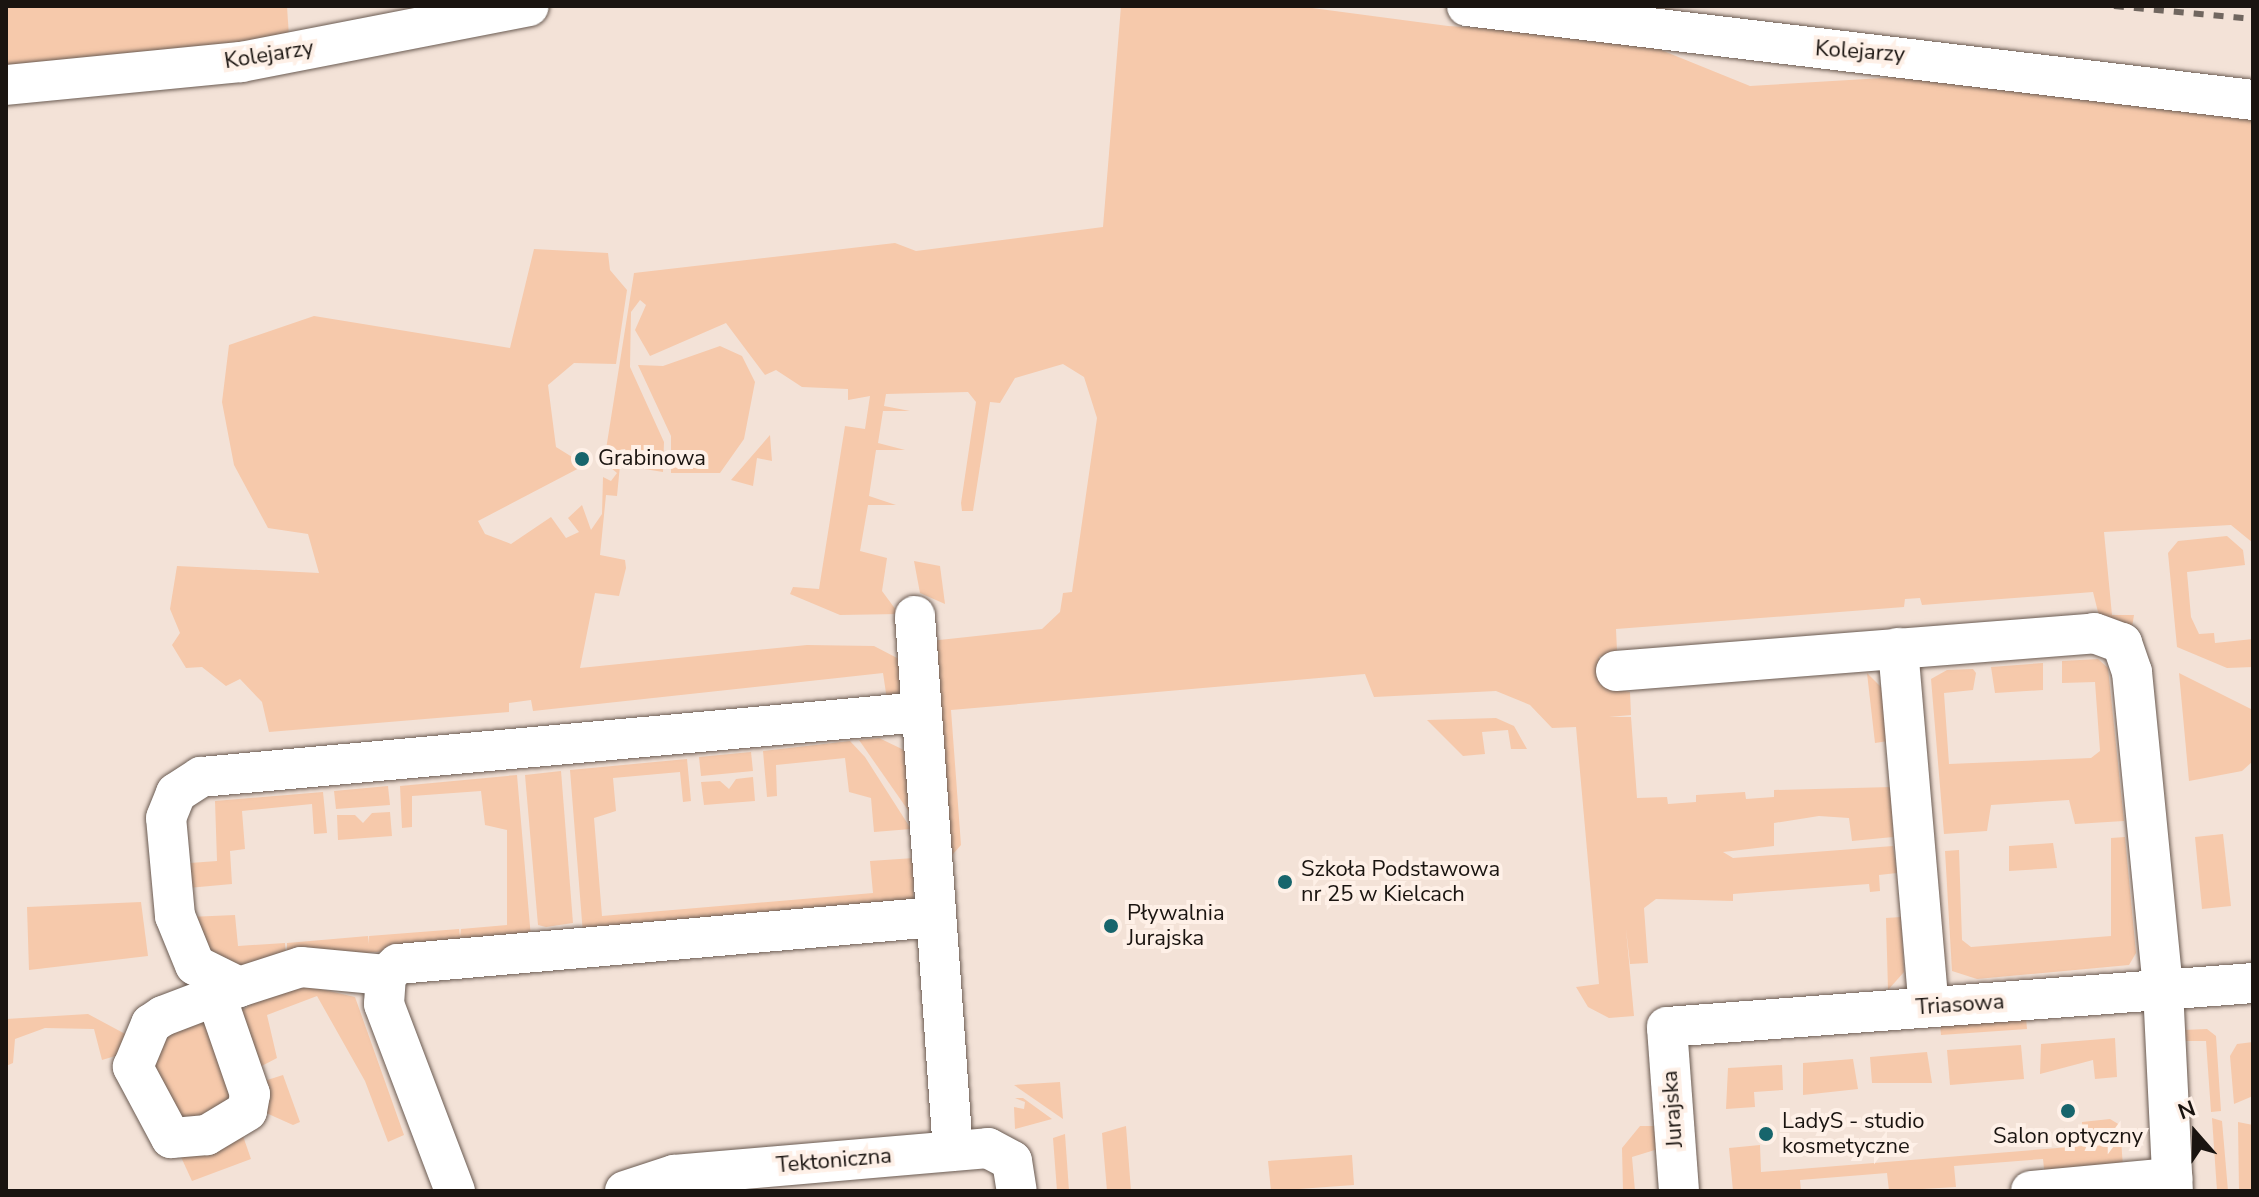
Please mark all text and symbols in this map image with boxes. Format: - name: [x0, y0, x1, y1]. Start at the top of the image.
- street label: Kolejarzy: [223, 35, 315, 75]
- street label: Kolejarzy: [1814, 36, 1906, 68]
- place label: Grabinowa: [598, 446, 706, 472]
- marker: Grabinowa: [573, 450, 591, 468]
- place label: Szkoła Podstawowa nr 25 w Kielcach: [1301, 856, 1500, 908]
- marker: Szkoła Podstawowa nr 25 w Kielcach: [1276, 873, 1294, 891]
- place label: Pływalnia Jurajska: [1127, 900, 1225, 952]
- marker: Pływalnia Jurajska: [1102, 917, 1120, 935]
- street label: Triasowa: [1915, 989, 2005, 1021]
- street label: Jurajska: [1657, 1070, 1689, 1148]
- north arrow: [2155, 1093, 2235, 1173]
- text: N: [2174, 1094, 2200, 1127]
- marker: Salon optyczny: [2059, 1102, 2077, 1120]
- place label: LadyS - studio kosmetyczne: [1782, 1108, 1925, 1160]
- place label: Salon optyczny: [1993, 1124, 2143, 1150]
- marker: LadyS - studio kosmetyczne: [1757, 1125, 1775, 1143]
- street label: Tektoniczna: [775, 1143, 893, 1179]

